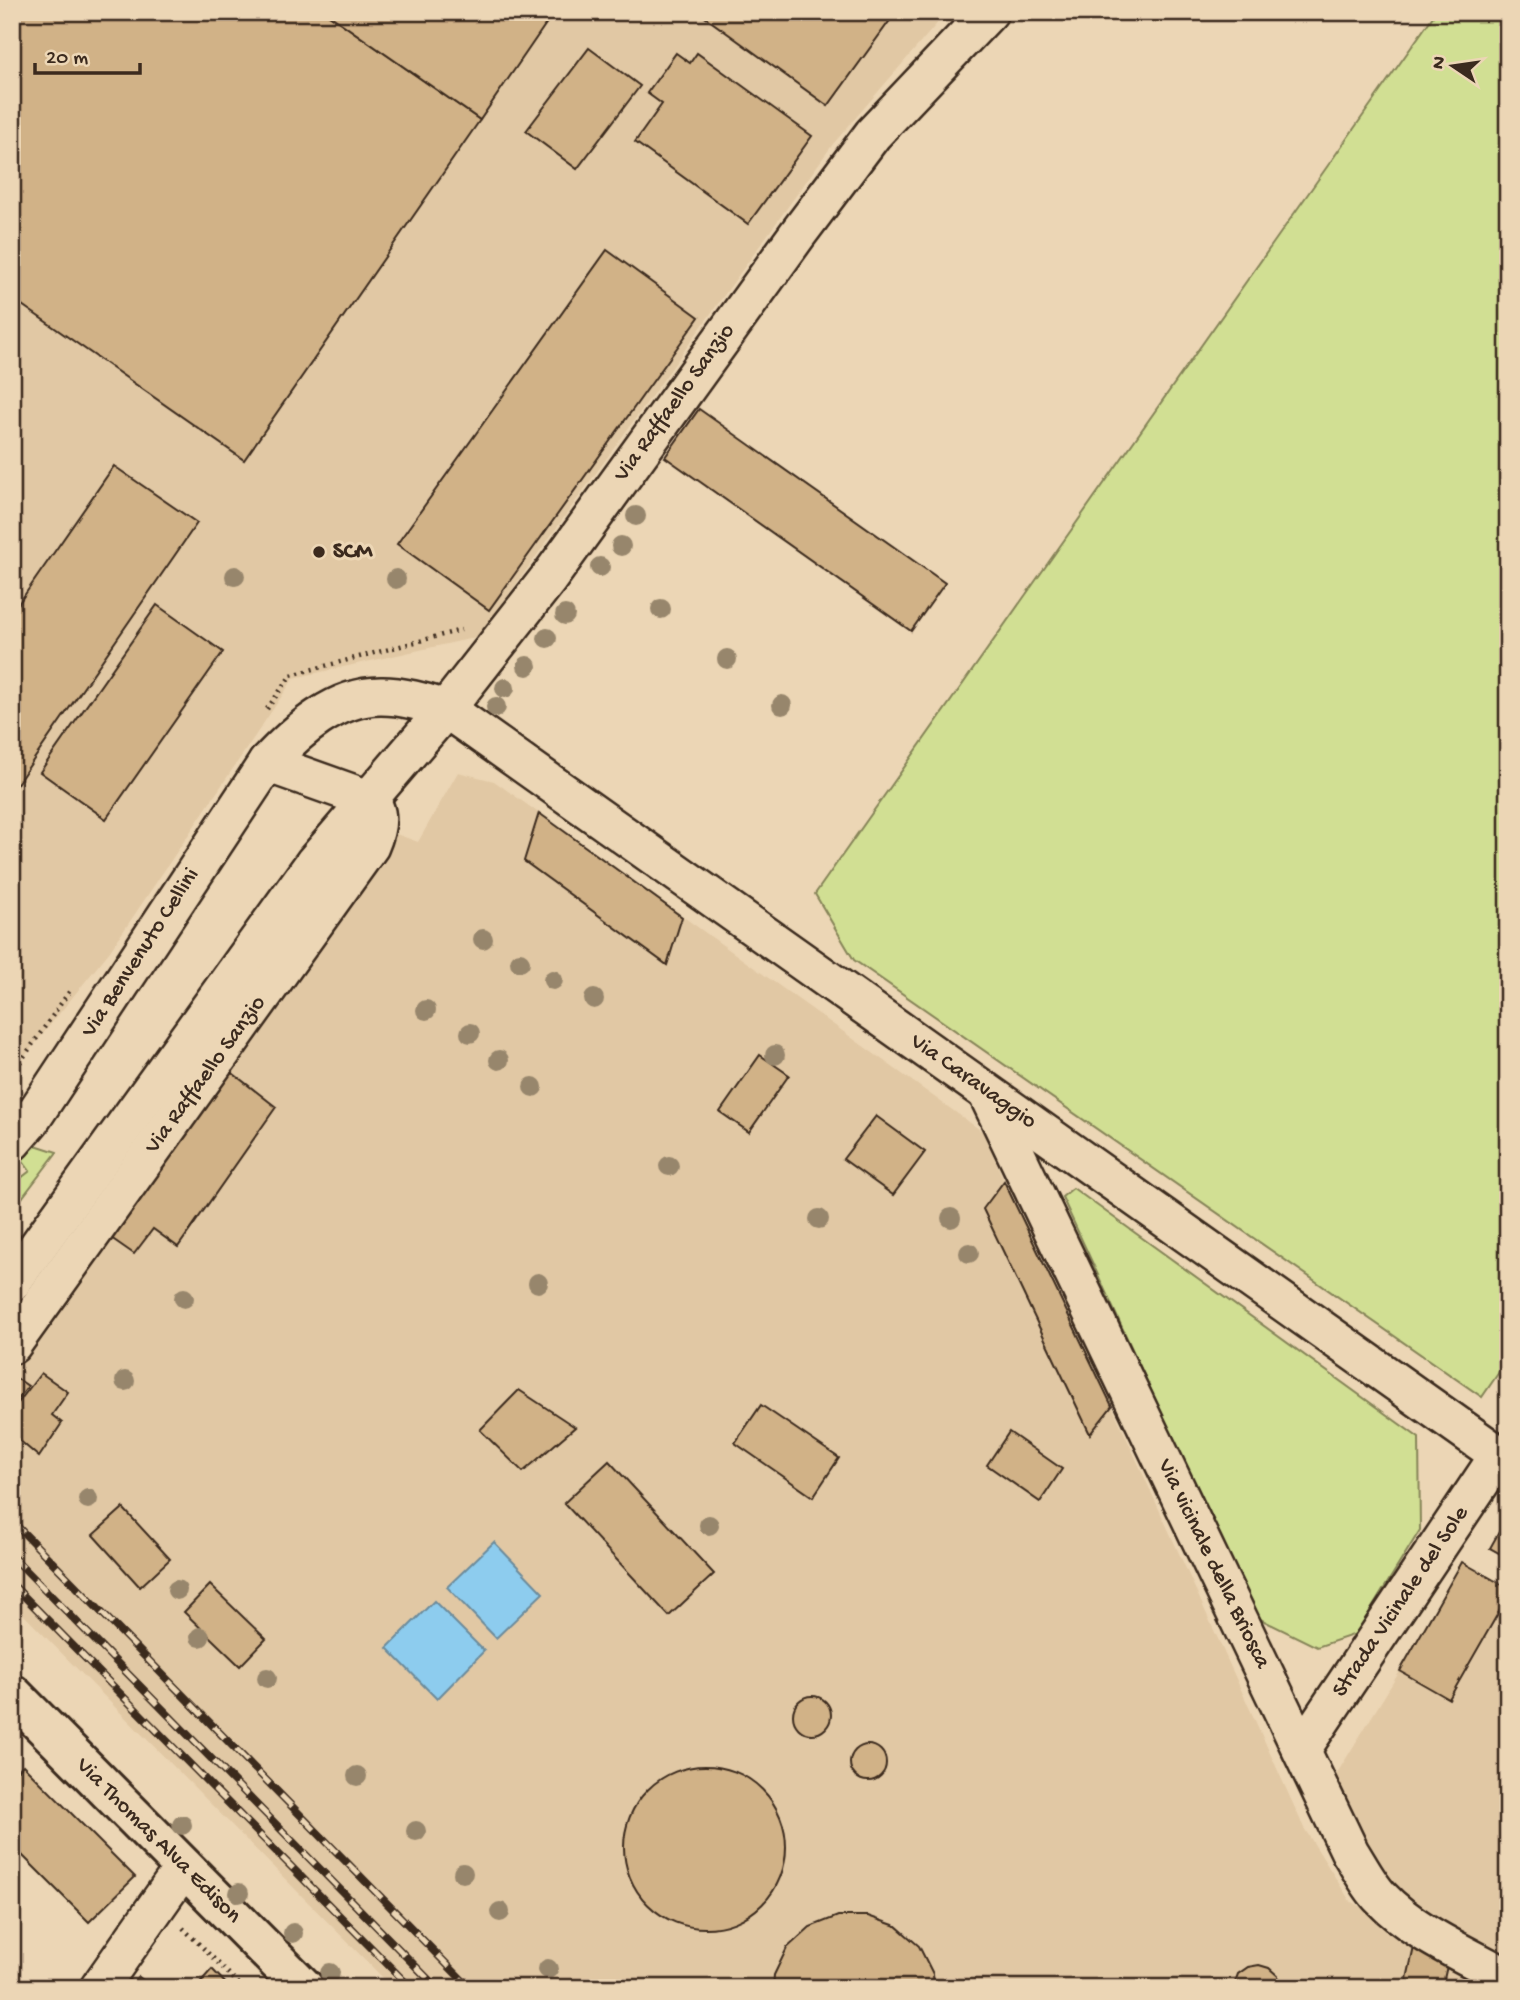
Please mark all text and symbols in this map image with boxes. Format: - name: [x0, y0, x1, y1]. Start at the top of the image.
- scale bar: [35, 32, 140, 76]
- north arrow: [1418, 32, 1488, 102]
- text: 20 m: [46, 47, 88, 72]
- text: N: [1427, 54, 1452, 72]
- street label: Via Raffaello Sanzio: [608, 319, 741, 488]
- place label: SCM: [333, 539, 373, 566]
- marker: SCM: [311, 544, 327, 560]
- street label: Via Benvenuto Cellini: [76, 863, 206, 1044]
- street label: Via Raffaello Sanzio: [139, 991, 272, 1160]
- street label: Via Caravaggio: [904, 1028, 1041, 1136]
- street label: Via vicinale della Briosca: [1150, 1454, 1276, 1674]
- street label: Strada Vicinale del Sole: [1327, 1500, 1476, 1703]
- street label: Via Thomas Alva Edison: [69, 1752, 247, 1930]

